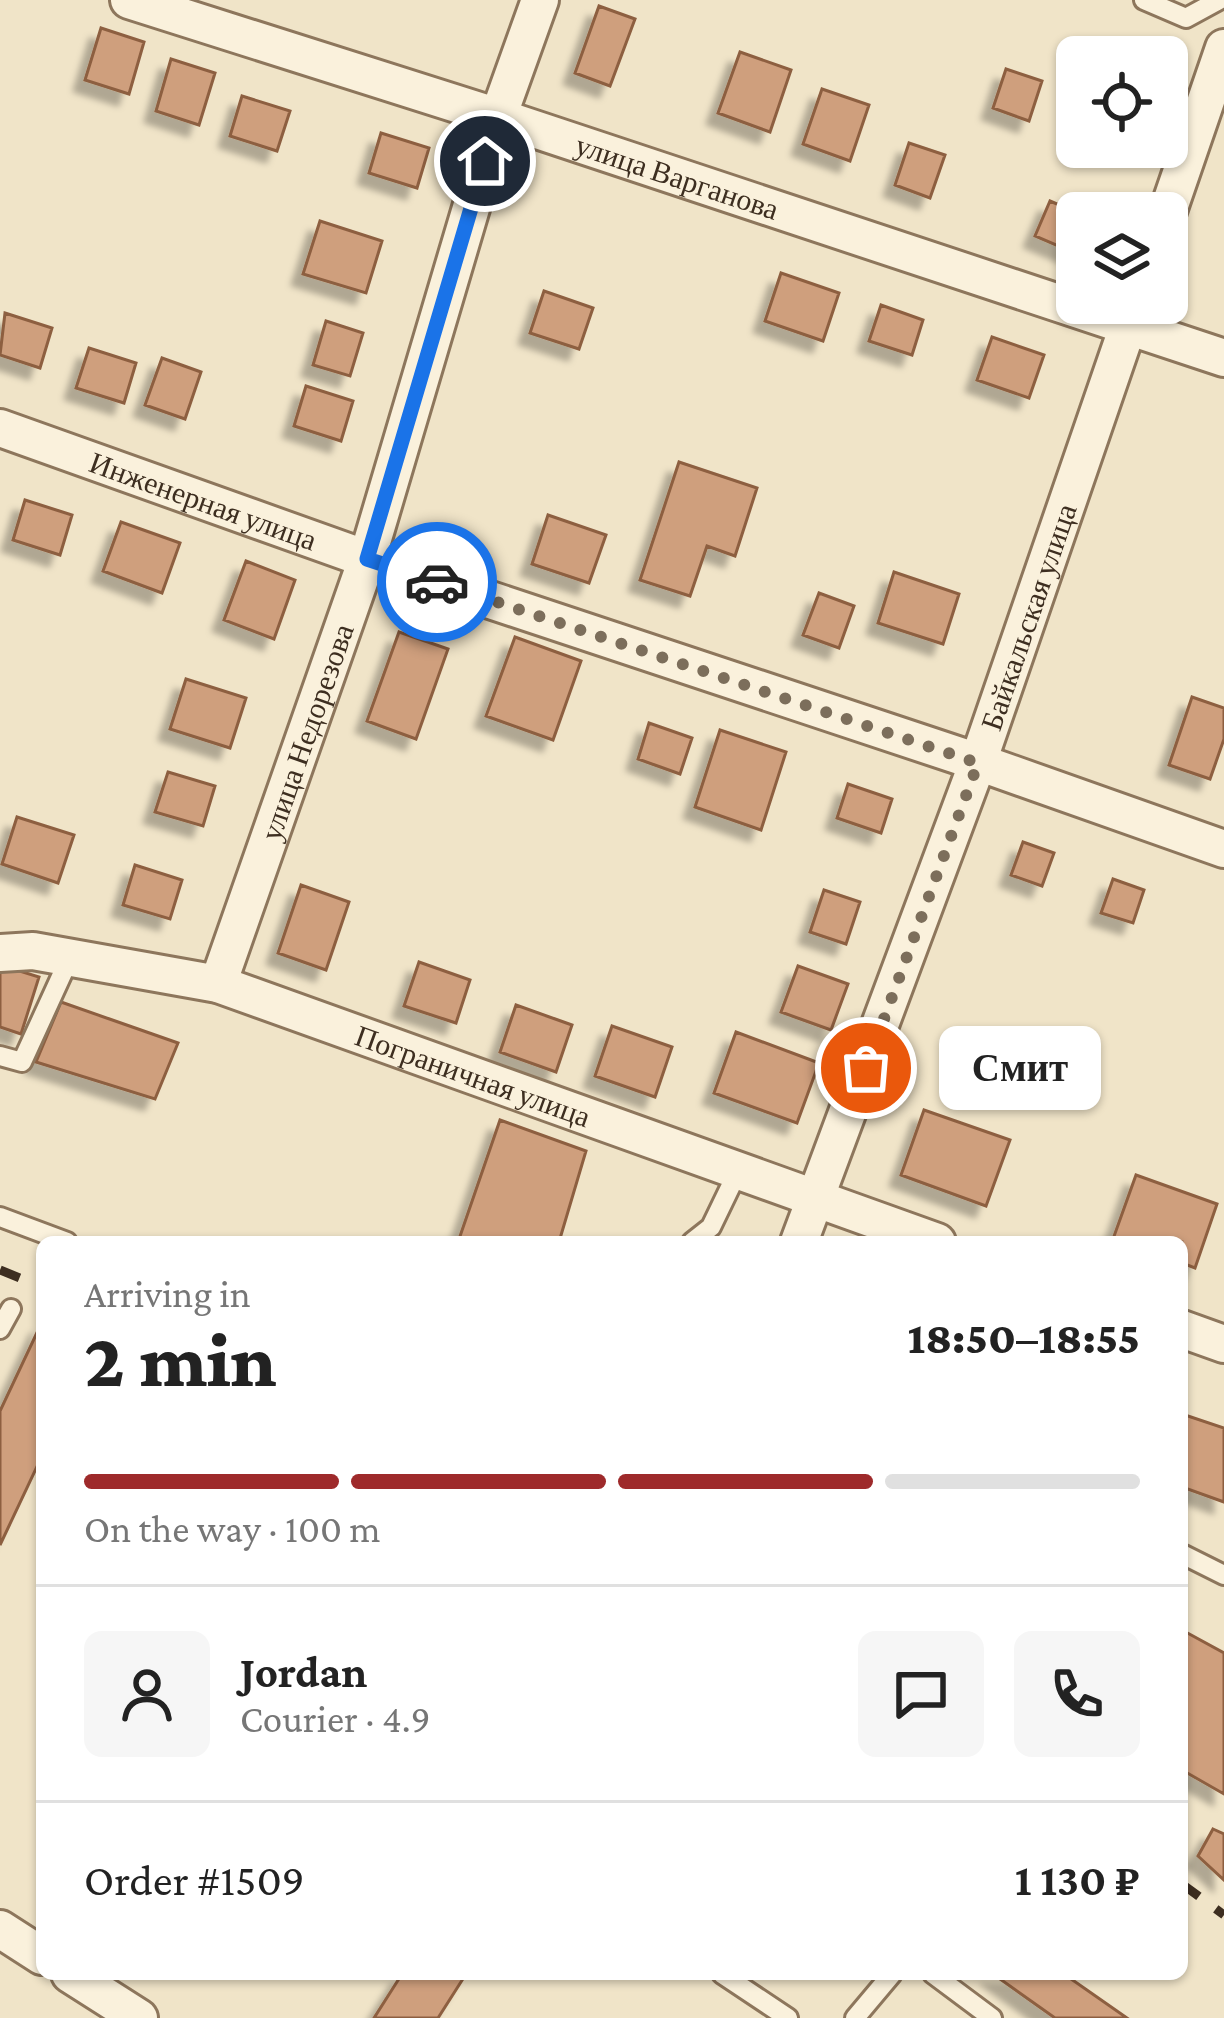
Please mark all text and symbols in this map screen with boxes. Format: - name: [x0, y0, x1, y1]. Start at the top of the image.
- map controls: [1056, 36, 1188, 324]
- button: locate: [1056, 36, 1188, 168]
- pin: [434, 110, 536, 212]
- street label: улица Варганова: [572, 127, 783, 226]
- icon: home: [452, 128, 518, 194]
- button: layers: [1056, 192, 1188, 324]
- street label: Инженерная улица: [85, 445, 321, 556]
- street label: Байкальская улица: [974, 499, 1082, 734]
- courier: [377, 522, 497, 642]
- icon: car: [404, 549, 470, 615]
- street label: улица Недорезова: [253, 619, 359, 845]
- pin: [815, 1017, 917, 1119]
- street label: Пограничная улица: [351, 1018, 595, 1133]
- callout: Смит: [938, 1026, 1100, 1110]
- icon: bag: [833, 1035, 899, 1101]
- text: Смит: [972, 1046, 1068, 1089]
- text: Arriving in: [84, 1272, 251, 1315]
- text: 18:50–18:55: [908, 1313, 1140, 1363]
- text: 2 min: [84, 1316, 277, 1403]
- text: On the way · 100 m: [84, 1507, 381, 1550]
- button: person: [84, 1631, 210, 1757]
- button: chat: [858, 1631, 984, 1757]
- button: phone: [1014, 1631, 1140, 1757]
- text: Jordan: [240, 1647, 367, 1697]
- text: Courier · 4.9: [240, 1697, 431, 1740]
- text: Order #1509: [84, 1855, 305, 1905]
- text: 1 130 ₽: [1015, 1855, 1140, 1905]

